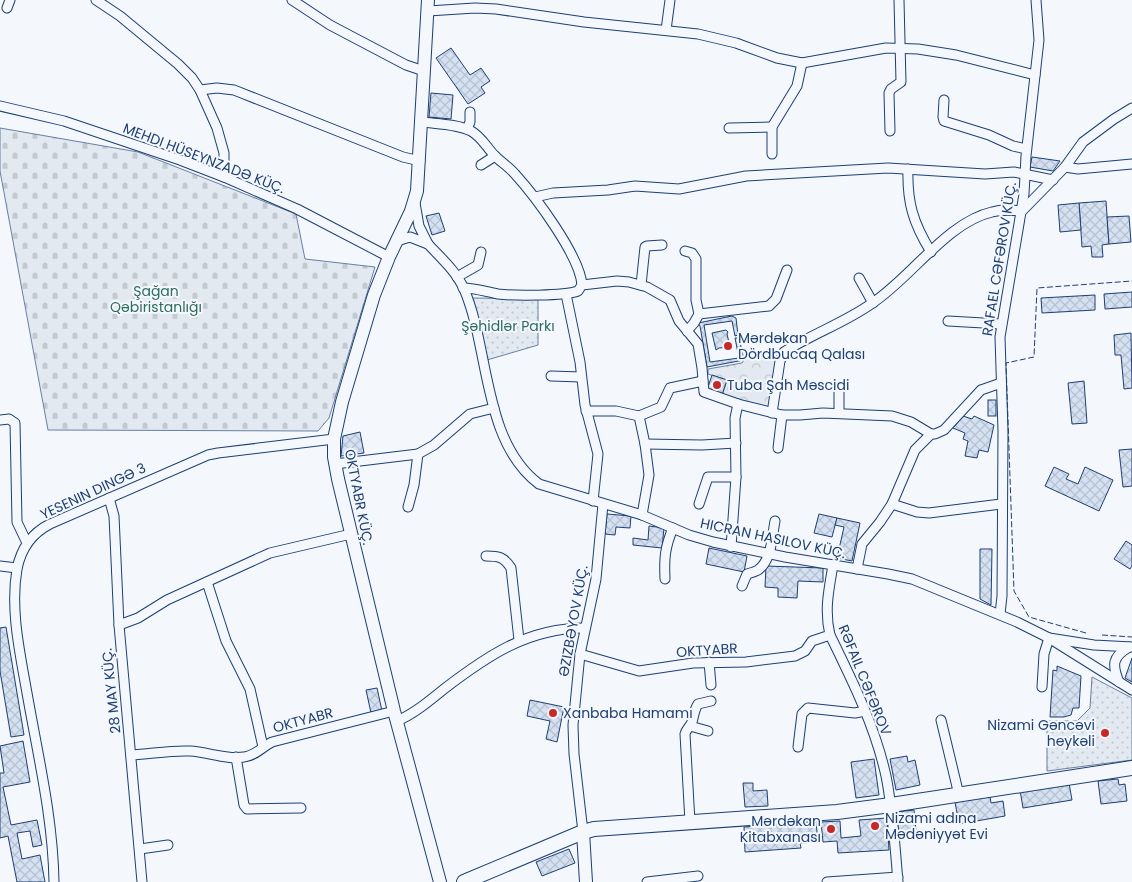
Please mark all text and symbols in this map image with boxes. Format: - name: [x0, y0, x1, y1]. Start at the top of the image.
- street label: MEHDI HÜSEYNZADƏ KÜÇ.: [120, 118, 288, 198]
- street label: RAFAEL CƏFƏROV KÜÇ.: [977, 181, 1021, 337]
- park label: Şağan Qəbiristanlığı: [110, 281, 202, 317]
- park label: Şəhidlər Parkı: [461, 316, 555, 336]
- place label: Mərdəkan Dördbucaq Qalası: [738, 328, 865, 364]
- marker: Mərdəkan Dördbucaq Qalası: [722, 340, 734, 352]
- place label: Tuba Şah Məscidi: [727, 375, 849, 395]
- marker: Tuba Şah Məscidi: [711, 379, 723, 391]
- street label: OKTYABR KÜÇ.: [340, 447, 378, 547]
- street label: YESENIN DINGƏ 3: [37, 458, 149, 524]
- street label: HICRAN HASILOV KÜÇ.: [698, 513, 848, 563]
- street label: ƏZIZBƏYOV KÜÇ.: [553, 563, 593, 678]
- street label: RƏFAIL CƏFƏROV: [834, 622, 897, 739]
- street label: OKTYABR: [676, 638, 738, 662]
- street label: 28 MAY KÜÇ.: [97, 647, 125, 735]
- street label: OKTYABR: [271, 702, 335, 738]
- place label: Xanbaba Hamamı: [563, 703, 693, 723]
- marker: Xanbaba Hamamı: [547, 707, 559, 719]
- place label: Nizami Gəncəvi heykəli: [987, 715, 1095, 751]
- marker: Nizami Gəncəvi heykəli: [1099, 727, 1111, 739]
- place label: Nizami adına Mədəniyyət Evi: [885, 808, 988, 844]
- place label: Mərdəkan Kitabxanası: [740, 811, 821, 847]
- marker: Nizami adına Mədəniyyət Evi: [869, 820, 881, 832]
- marker: Mərdəkan Kitabxanası: [825, 823, 837, 835]

